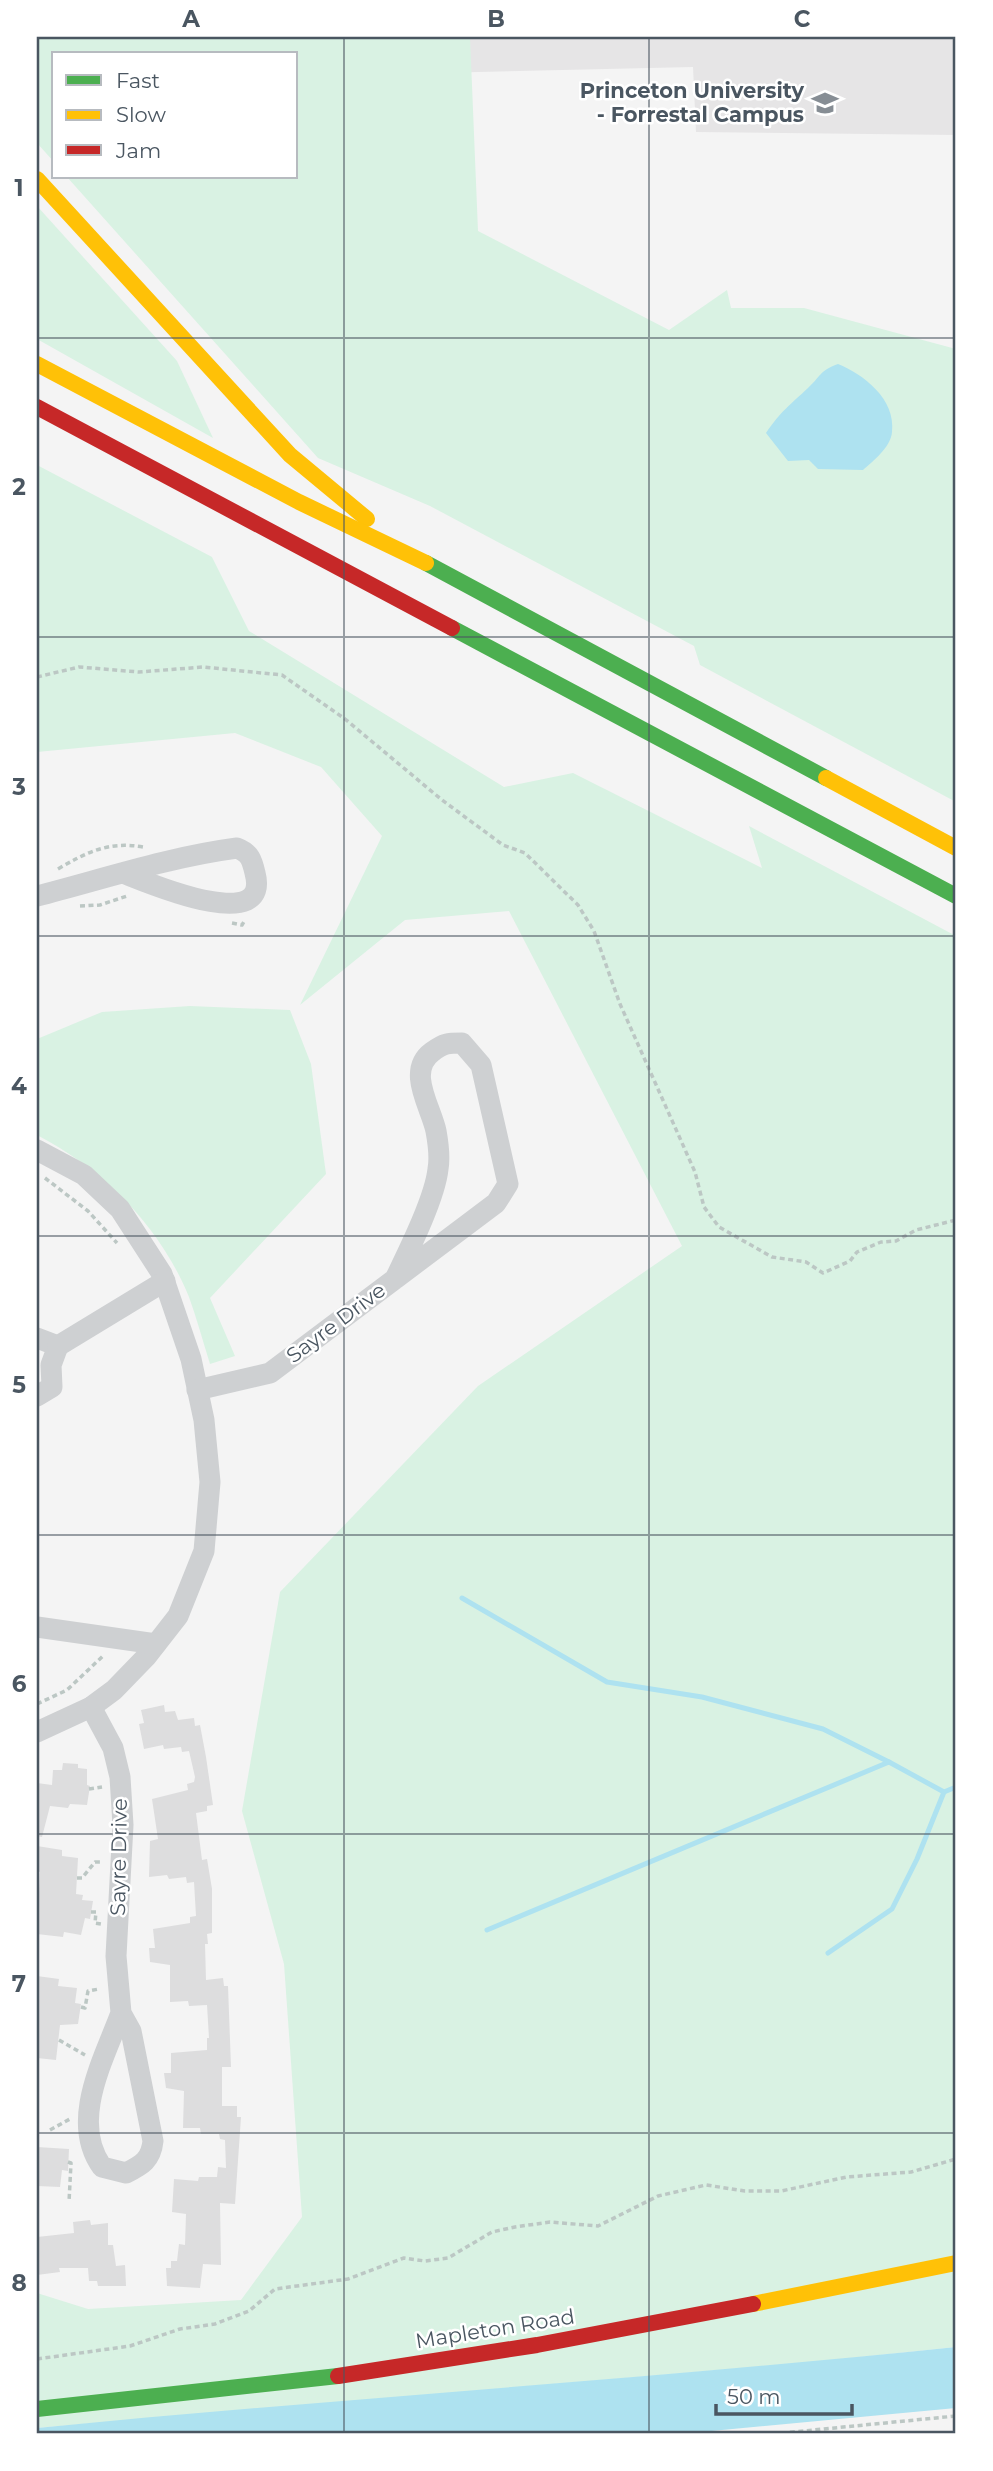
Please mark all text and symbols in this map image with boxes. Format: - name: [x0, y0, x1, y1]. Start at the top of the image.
- text: A: [181, 5, 200, 33]
- text: B: [487, 5, 505, 33]
- text: C: [794, 5, 811, 33]
- legend: [52, 52, 298, 178]
- text: Fast: [116, 68, 160, 93]
- place label: Princeton University - Forrestal Campus: [580, 78, 804, 127]
- school or university icon: Princeton University - Forrestal Campus: [810, 88, 840, 118]
- text: Slow: [116, 102, 166, 127]
- text: Jam: [115, 138, 161, 163]
- text: 1: [14, 174, 24, 202]
- text: 2: [12, 473, 26, 501]
- text: 3: [11, 773, 26, 801]
- text: 4: [11, 1072, 27, 1100]
- street label: Sayre Drive: [281, 1277, 390, 1368]
- text: 5: [12, 1371, 26, 1399]
- text: 6: [12, 1670, 27, 1698]
- street label: Sayre Drive: [105, 1798, 132, 1916]
- text: 7: [12, 1970, 26, 1998]
- text: 8: [11, 2269, 27, 2297]
- street label: Mapleton Road: [413, 2304, 576, 2353]
- scale bar: [716, 2373, 853, 2417]
- text: 50 m: [727, 2384, 781, 2409]

